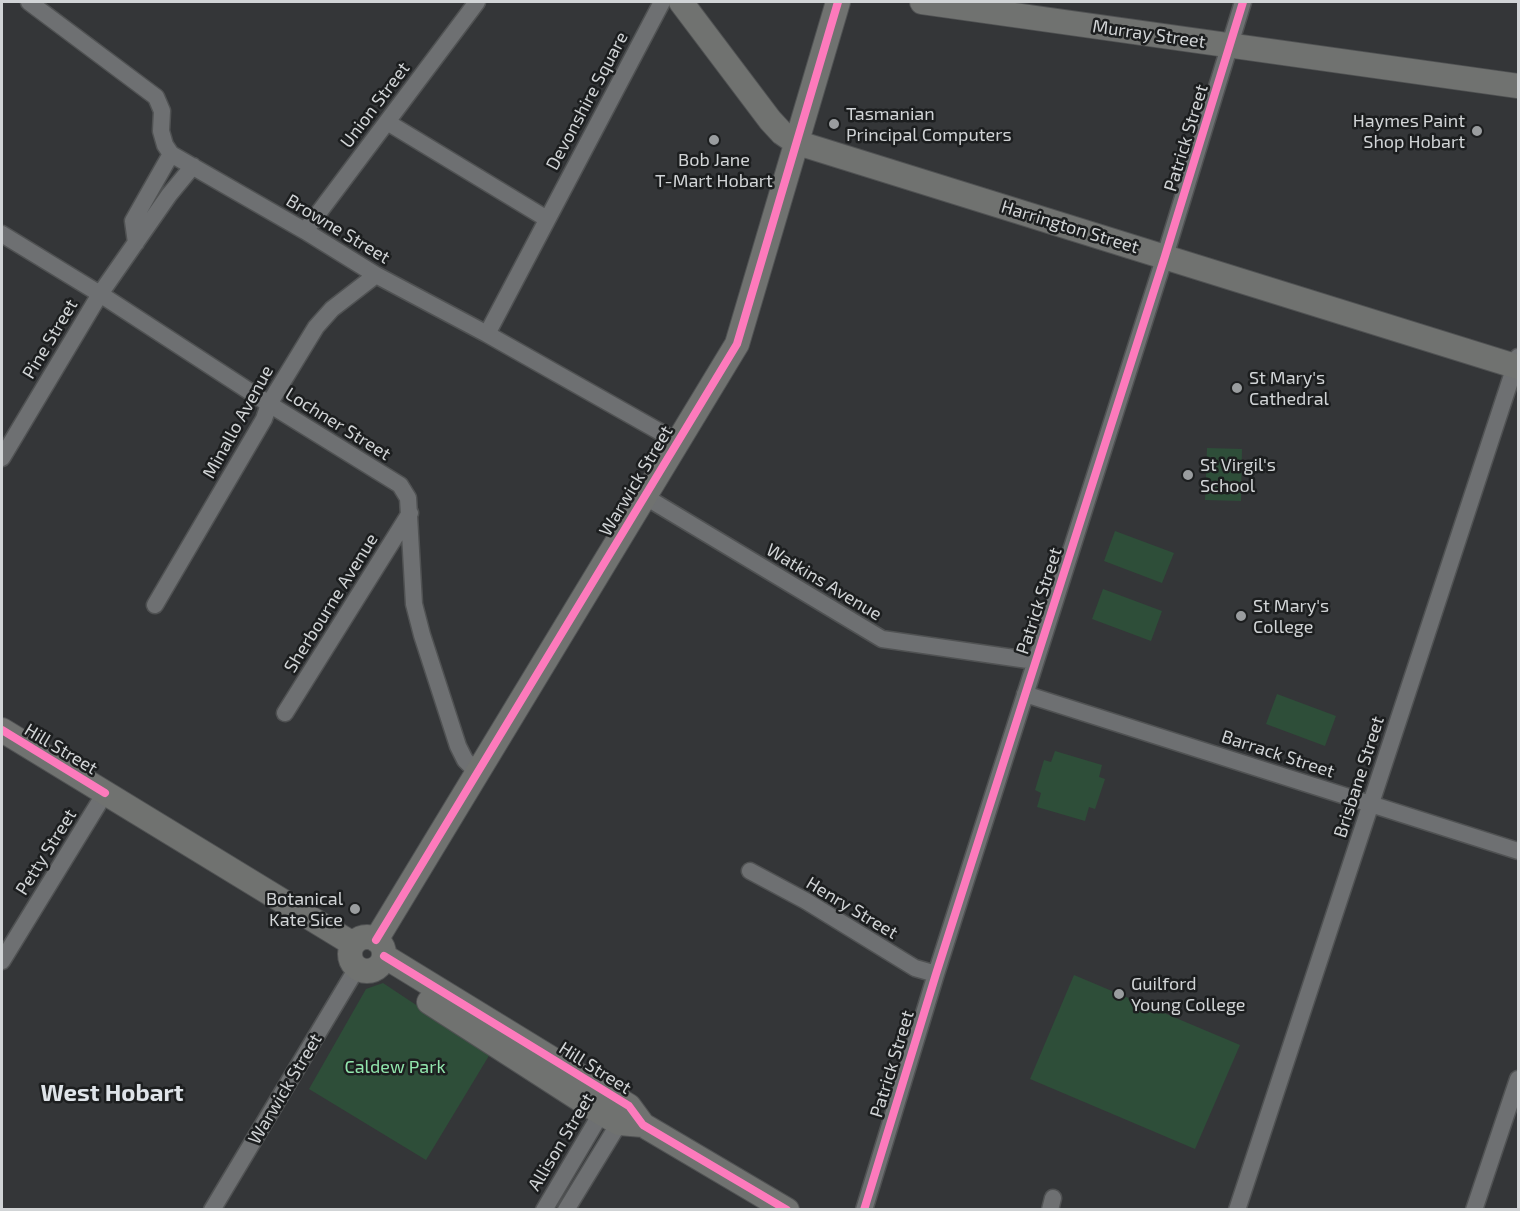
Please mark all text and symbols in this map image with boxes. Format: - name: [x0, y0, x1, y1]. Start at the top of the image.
- street label: Murray Street: [1091, 15, 1207, 53]
- street label: Devonshire Square: [541, 28, 633, 174]
- street label: Union Street: [336, 58, 414, 152]
- street label: Patrick Street: [1159, 82, 1213, 194]
- place label: Tasmanian Principal Computers: [846, 103, 1012, 146]
- place label: Haymes Paint Shop Hobart: [1353, 110, 1465, 152]
- marker: Tasmanian Principal Computers: [827, 117, 841, 131]
- marker: Haymes Paint Shop Hobart: [1470, 124, 1484, 138]
- marker: Bob Jane T-Mart Hobart: [707, 133, 721, 147]
- place label: Bob Jane T-Mart Hobart: [655, 149, 773, 192]
- street label: Browne Street: [282, 190, 394, 268]
- street label: Harrington Street: [999, 196, 1141, 258]
- street label: Pine Street: [18, 295, 82, 383]
- street label: Minallo Avenue: [198, 362, 278, 482]
- place label: St Mary's Cathedral: [1249, 367, 1329, 410]
- marker: St Mary's Cathedral: [1230, 381, 1244, 395]
- street label: Lochner Street: [281, 383, 395, 465]
- street label: Warwick Street: [594, 422, 678, 540]
- place label: St Virgil's School: [1200, 454, 1276, 496]
- marker: St Virgil's School: [1181, 468, 1195, 482]
- street label: Sherbourne Avenue: [279, 529, 383, 677]
- street label: Watkins Avenue: [762, 539, 886, 625]
- street label: Patrick Street: [1012, 545, 1066, 657]
- place label: St Mary's College: [1253, 595, 1329, 638]
- marker: St Mary's College: [1234, 609, 1248, 623]
- street label: Brisbane Street: [1329, 714, 1389, 840]
- street label: Hill Street: [21, 719, 101, 779]
- street label: Barrack Street: [1219, 726, 1337, 782]
- street label: Petty Street: [11, 805, 81, 899]
- street label: Henry Street: [802, 872, 902, 944]
- place label: Botanical Kate Sice: [266, 888, 343, 930]
- marker: Botanical Kate Sice: [348, 902, 362, 916]
- place label: Guilford Young College: [1131, 973, 1246, 1016]
- marker: Guilford Young College: [1112, 987, 1126, 1001]
- street label: Patrick Street: [865, 1008, 919, 1120]
- street label: Warwick Street: [243, 1030, 327, 1148]
- street label: Hill Street: [555, 1037, 635, 1099]
- park label: Caldew Park: [344, 1056, 446, 1078]
- district label: West Hobart: [40, 1079, 184, 1107]
- street label: Allison Street: [523, 1089, 599, 1195]

